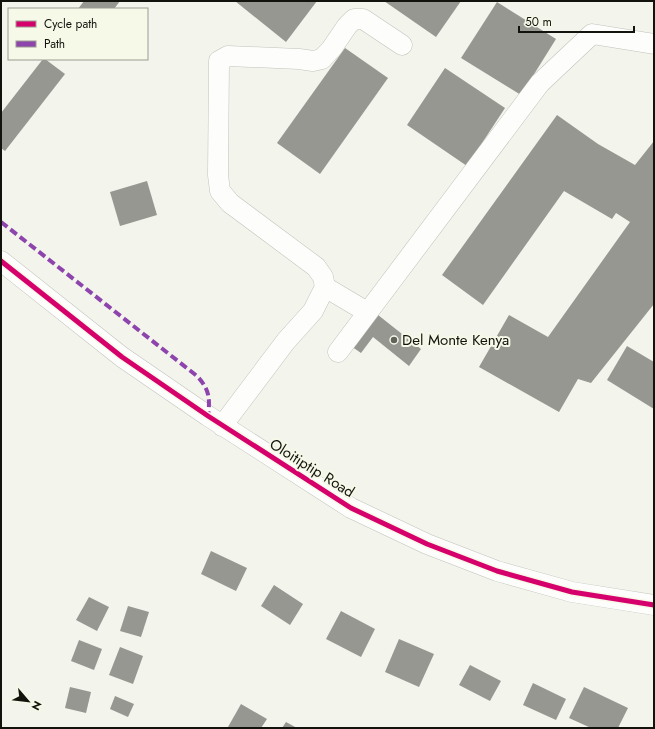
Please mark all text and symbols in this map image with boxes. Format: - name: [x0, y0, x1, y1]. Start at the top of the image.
- legend: [8, 8, 148, 60]
- scale bar: [519, 8, 634, 34]
- text: 50 m: [525, 13, 552, 31]
- text: Cycle path: [44, 15, 97, 33]
- text: Path: [44, 35, 65, 53]
- place label: Del Monte Kenya: [402, 329, 509, 351]
- marker: Del Monte Kenya: [389, 335, 399, 345]
- street label: Oloitiptip Road: [265, 433, 359, 503]
- north arrow: [8, 681, 48, 721]
- text: N: [28, 698, 46, 713]

